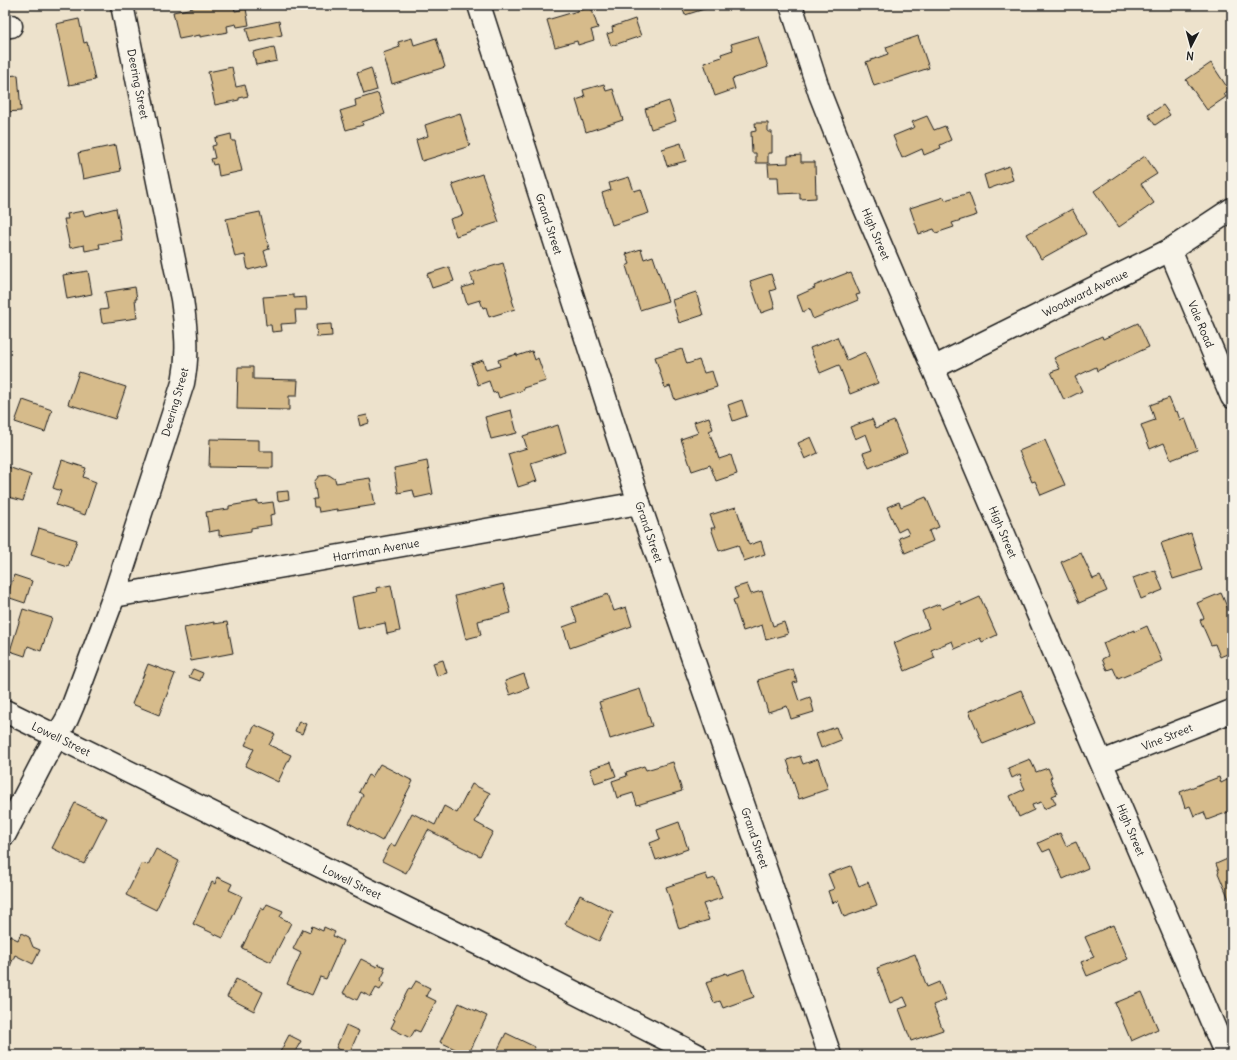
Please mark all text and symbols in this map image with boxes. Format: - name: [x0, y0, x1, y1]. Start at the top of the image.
- north arrow: [1171, 26, 1211, 66]
- street label: Deering Street: [124, 48, 152, 121]
- text: N: [1185, 49, 1194, 63]
- street label: Grand Street: [533, 192, 566, 257]
- street label: High Street: [859, 206, 893, 262]
- street label: Woodward Avenue: [1040, 266, 1130, 320]
- street label: Vale Road: [1185, 298, 1217, 350]
- street label: Deering Street: [158, 366, 192, 438]
- street label: Grand Street: [632, 500, 666, 565]
- street label: High Street: [986, 504, 1020, 560]
- street label: Harriman Avenue: [332, 536, 420, 564]
- street label: Lowell Street: [29, 719, 93, 759]
- street label: Vine Street: [1140, 720, 1195, 754]
- street label: High Street: [1114, 802, 1148, 858]
- street label: Grand Street: [738, 806, 772, 871]
- street label: Lowell Street: [320, 862, 384, 902]

